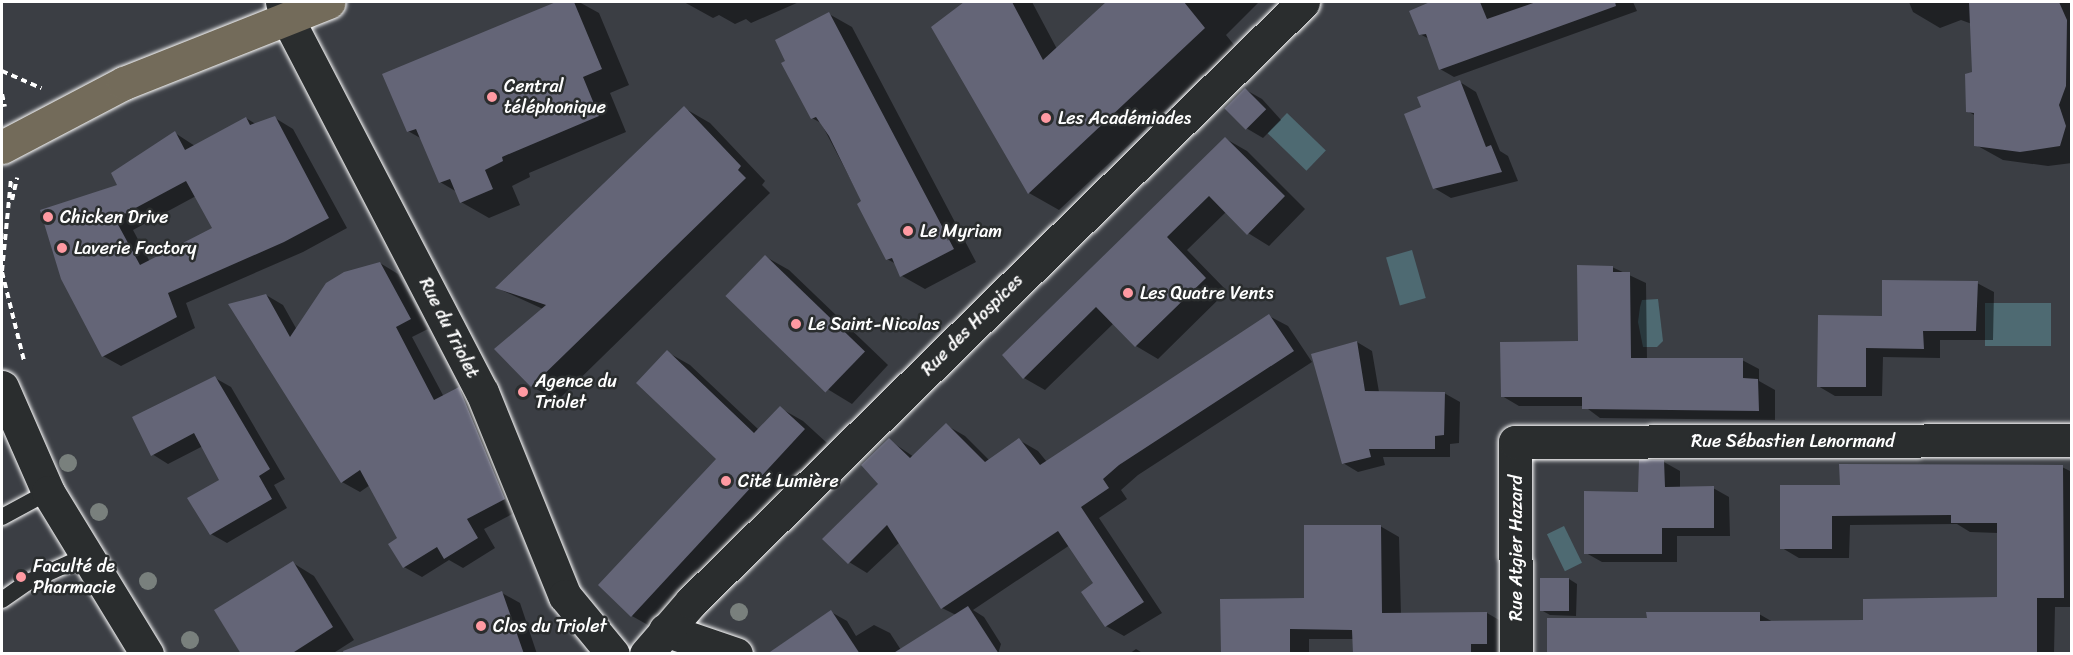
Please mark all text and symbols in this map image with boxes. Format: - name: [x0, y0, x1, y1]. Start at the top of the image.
- place label: Central téléphonique: [504, 76, 606, 118]
- marker: Central téléphonique: [485, 90, 499, 104]
- place label: Les Académiades: [1058, 107, 1192, 129]
- marker: Les Académiades: [1039, 111, 1053, 125]
- place label: Chicken Drive: [60, 206, 169, 228]
- marker: Chicken Drive: [41, 210, 55, 224]
- place label: Le Myriam: [920, 220, 1001, 242]
- marker: Le Myriam: [901, 224, 915, 238]
- place label: Laverie Factory: [74, 237, 197, 259]
- marker: Laverie Factory: [55, 241, 69, 255]
- street label: Rue des Hospices: [916, 269, 1028, 381]
- street label: Rue du Triolet: [415, 274, 483, 382]
- place label: Les Quatre Vents: [1140, 282, 1273, 304]
- marker: Les Quatre Vents: [1121, 286, 1135, 300]
- place label: Le Saint-Nicolas: [808, 313, 940, 335]
- marker: Le Saint-Nicolas: [789, 317, 803, 331]
- place label: Agence du Triolet: [535, 371, 617, 413]
- marker: Agence du Triolet: [516, 385, 530, 399]
- street label: Rue Sébastien Lenormand: [1691, 430, 1895, 452]
- place label: Cité Lumière: [738, 470, 838, 492]
- marker: Cité Lumière: [719, 474, 733, 488]
- street label: Rue Atgier Hazard: [1505, 475, 1527, 621]
- place label: Faculté de Pharmacie: [33, 556, 116, 598]
- marker: Faculté de Pharmacie: [14, 570, 28, 584]
- place label: Clos du Triolet: [493, 615, 606, 637]
- marker: Clos du Triolet: [474, 619, 488, 633]

